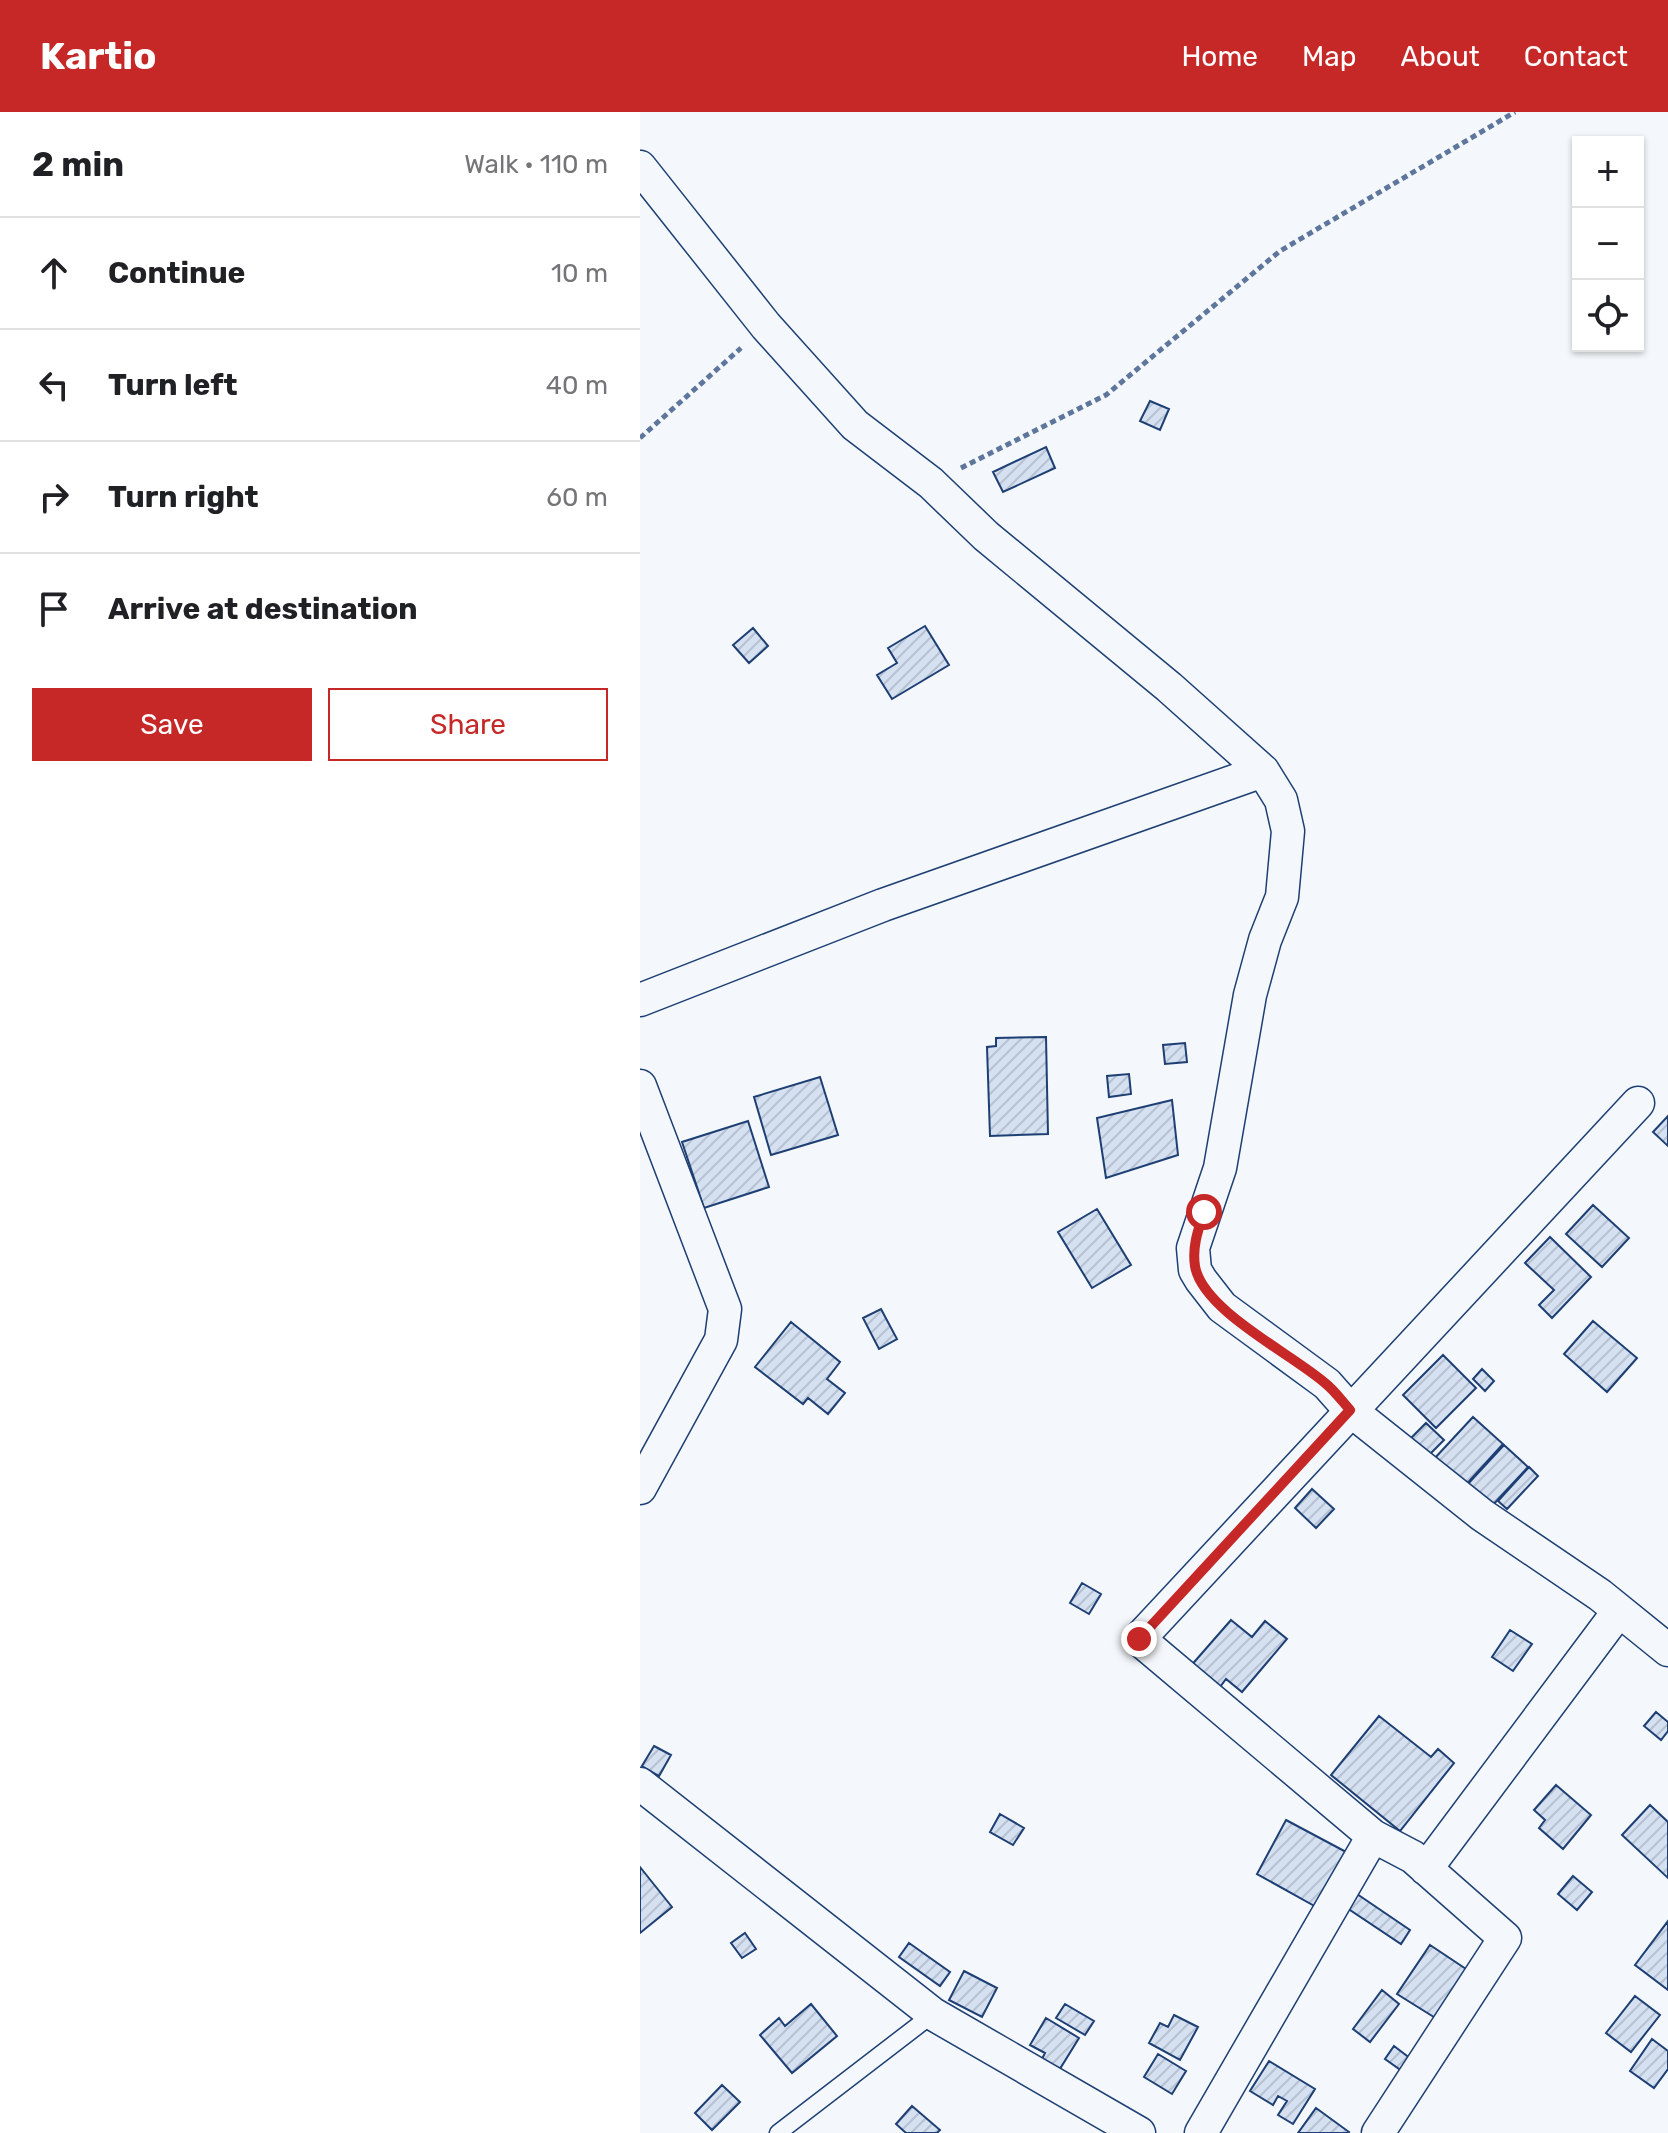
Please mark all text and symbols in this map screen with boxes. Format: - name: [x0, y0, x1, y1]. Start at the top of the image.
- text: Kartio: [40, 33, 156, 79]
- text: Home: [1181, 40, 1258, 73]
- text: Map: [1302, 40, 1356, 73]
- text: About: [1400, 40, 1480, 73]
- text: Contact: [1524, 40, 1628, 73]
- map controls: [1572, 136, 1644, 352]
- button: +: [1572, 136, 1644, 208]
- text: 2 min: [32, 144, 124, 185]
- text: Walk · 110 m: [464, 149, 608, 180]
- button: −: [1572, 208, 1644, 280]
- icon: ahead: [32, 251, 76, 295]
- text: Continue: [108, 255, 245, 291]
- text: 10 m: [551, 258, 608, 289]
- button: locate: [1572, 280, 1644, 352]
- icon: left: [32, 363, 76, 407]
- text: Turn left: [108, 367, 238, 403]
- text: 40 m: [546, 370, 608, 401]
- icon: right: [32, 475, 76, 519]
- text: Turn right: [108, 479, 259, 515]
- text: 60 m: [546, 482, 608, 513]
- icon: arrive: [32, 587, 76, 631]
- text: Arrive at destination: [108, 591, 418, 627]
- button: Save: [32, 688, 312, 761]
- button: Share: [328, 688, 608, 761]
- route start: [1186, 1194, 1222, 1230]
- route end: [1121, 1621, 1157, 1657]

